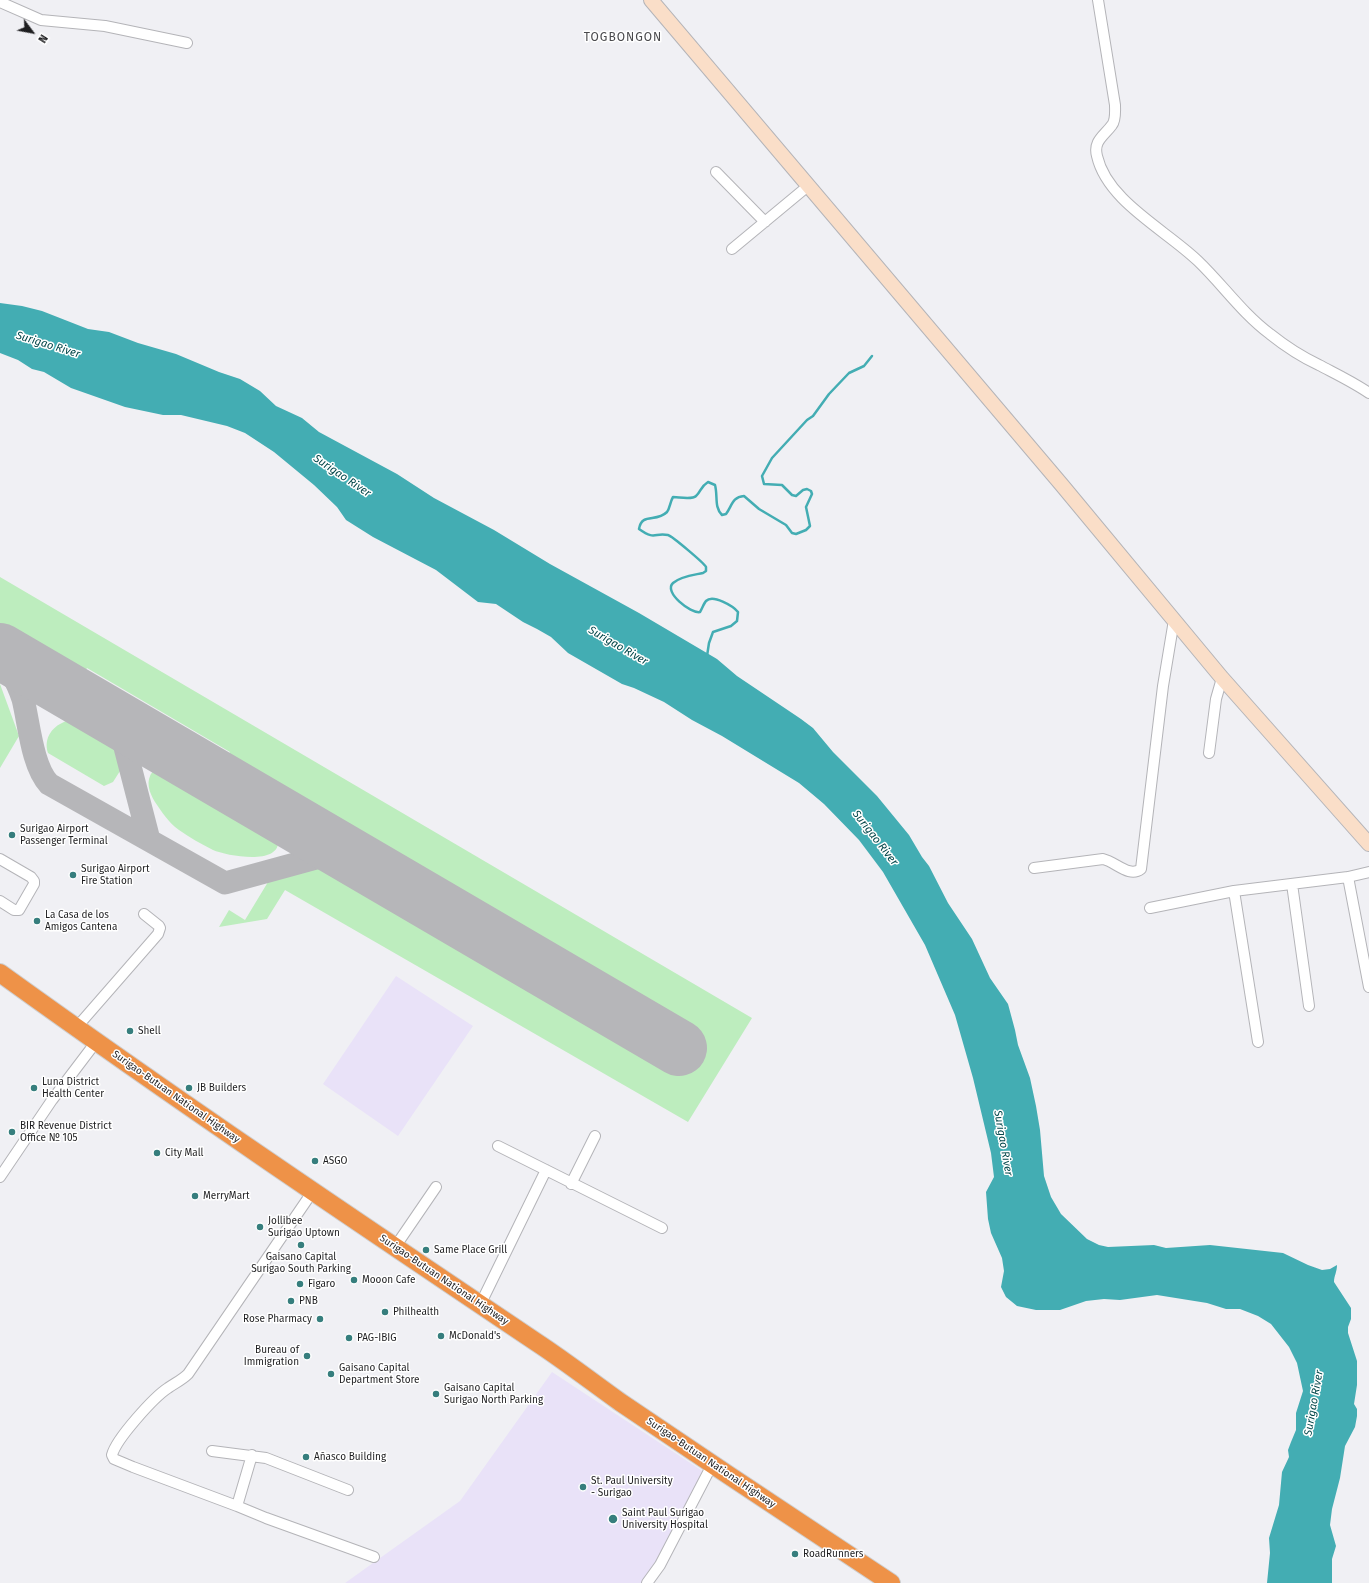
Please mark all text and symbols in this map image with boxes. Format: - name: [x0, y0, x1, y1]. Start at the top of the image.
- north arrow: [12, 12, 52, 52]
- district label: TOGBONGON: [584, 31, 662, 45]
- text: N: [35, 32, 50, 45]
- water label: Surigao River: [14, 329, 82, 361]
- water label: Surigao River: [311, 452, 373, 500]
- water label: Surigao River: [586, 624, 650, 668]
- water label: Surigao River: [849, 808, 901, 868]
- place label: Surigao Airport Passenger Terminal: [20, 823, 108, 846]
- marker: Surigao Airport Passenger Terminal: [7, 830, 17, 840]
- place label: Surigao Airport Fire Station: [81, 863, 150, 886]
- marker: Surigao Airport Fire Station: [68, 870, 78, 880]
- place label: La Casa de los Amigos Cantena: [45, 909, 117, 932]
- marker: La Casa de los Amigos Cantena: [32, 916, 42, 926]
- place label: Shell: [138, 1025, 161, 1037]
- marker: Shell: [125, 1026, 135, 1036]
- street label: Surigao-Butuan National Highway: [110, 1048, 242, 1146]
- place label: Luna District Health Center: [42, 1076, 104, 1100]
- place label: JB Builders: [197, 1082, 246, 1094]
- marker: Luna District Health Center: [29, 1083, 39, 1093]
- marker: JB Builders: [184, 1083, 194, 1093]
- water label: Surigao River: [991, 1109, 1015, 1177]
- place label: BIR Revenue District Office № 105: [20, 1120, 112, 1144]
- marker: BIR Revenue District Office № 105: [7, 1127, 17, 1137]
- place label: City Mall: [165, 1147, 204, 1159]
- marker: City Mall: [152, 1148, 162, 1158]
- place label: ASGO: [323, 1155, 347, 1167]
- marker: ASGO: [310, 1156, 320, 1166]
- place label: MerryMart: [203, 1190, 250, 1202]
- marker: MerryMart: [190, 1191, 200, 1201]
- place label: Jollibee Surigao Uptown: [268, 1215, 340, 1238]
- marker: Jollibee Surigao Uptown: [255, 1222, 265, 1232]
- street label: Surigao-Butuan National Highway: [377, 1232, 511, 1328]
- marker: Gaisano Capital Surigao South Parking: [296, 1240, 306, 1250]
- place label: Same Place Grill: [434, 1244, 507, 1256]
- marker: Same Place Grill: [421, 1245, 431, 1255]
- place label: Gaisano Capital Surigao South Parking: [251, 1251, 351, 1274]
- place label: Mooon Cafe: [362, 1274, 415, 1286]
- marker: Mooon Cafe: [349, 1275, 359, 1285]
- place label: Figaro: [308, 1278, 335, 1290]
- marker: Figaro: [295, 1279, 305, 1289]
- place label: PNB: [299, 1295, 318, 1307]
- marker: PNB: [286, 1296, 296, 1306]
- place label: Philhealth: [393, 1306, 439, 1318]
- marker: Philhealth: [380, 1307, 390, 1317]
- place label: Rose Pharmacy: [243, 1313, 312, 1325]
- marker: Rose Pharmacy: [315, 1314, 325, 1324]
- place label: McDonald's: [449, 1330, 501, 1342]
- marker: McDonald's: [436, 1331, 446, 1341]
- place label: PAG-IBIG: [357, 1332, 396, 1344]
- marker: PAG-IBIG: [344, 1333, 354, 1343]
- place label: Bureau of Immigration: [244, 1344, 299, 1368]
- marker: Bureau of Immigration: [302, 1351, 312, 1361]
- place label: Gaisano Capital Department Store: [339, 1362, 420, 1386]
- marker: Gaisano Capital Department Store: [326, 1369, 336, 1379]
- water label: Surigao River: [1302, 1369, 1326, 1437]
- place label: Gaisano Capital Surigao North Parking: [444, 1382, 543, 1406]
- marker: Gaisano Capital Surigao North Parking: [431, 1389, 441, 1399]
- street label: Surigao-Butuan National Highway: [644, 1415, 778, 1511]
- place label: Añasco Building: [314, 1451, 386, 1463]
- marker: Añasco Building: [301, 1452, 311, 1462]
- place label: St. Paul University - Surigao: [591, 1475, 673, 1498]
- marker: St. Paul University - Surigao: [578, 1482, 588, 1492]
- place label: Saint Paul Surigao University Hospital: [622, 1507, 708, 1530]
- marker: Saint Paul Surigao University Hospital: [607, 1513, 619, 1525]
- place label: RoadRunners: [803, 1548, 863, 1560]
- marker: RoadRunners: [790, 1549, 800, 1559]

